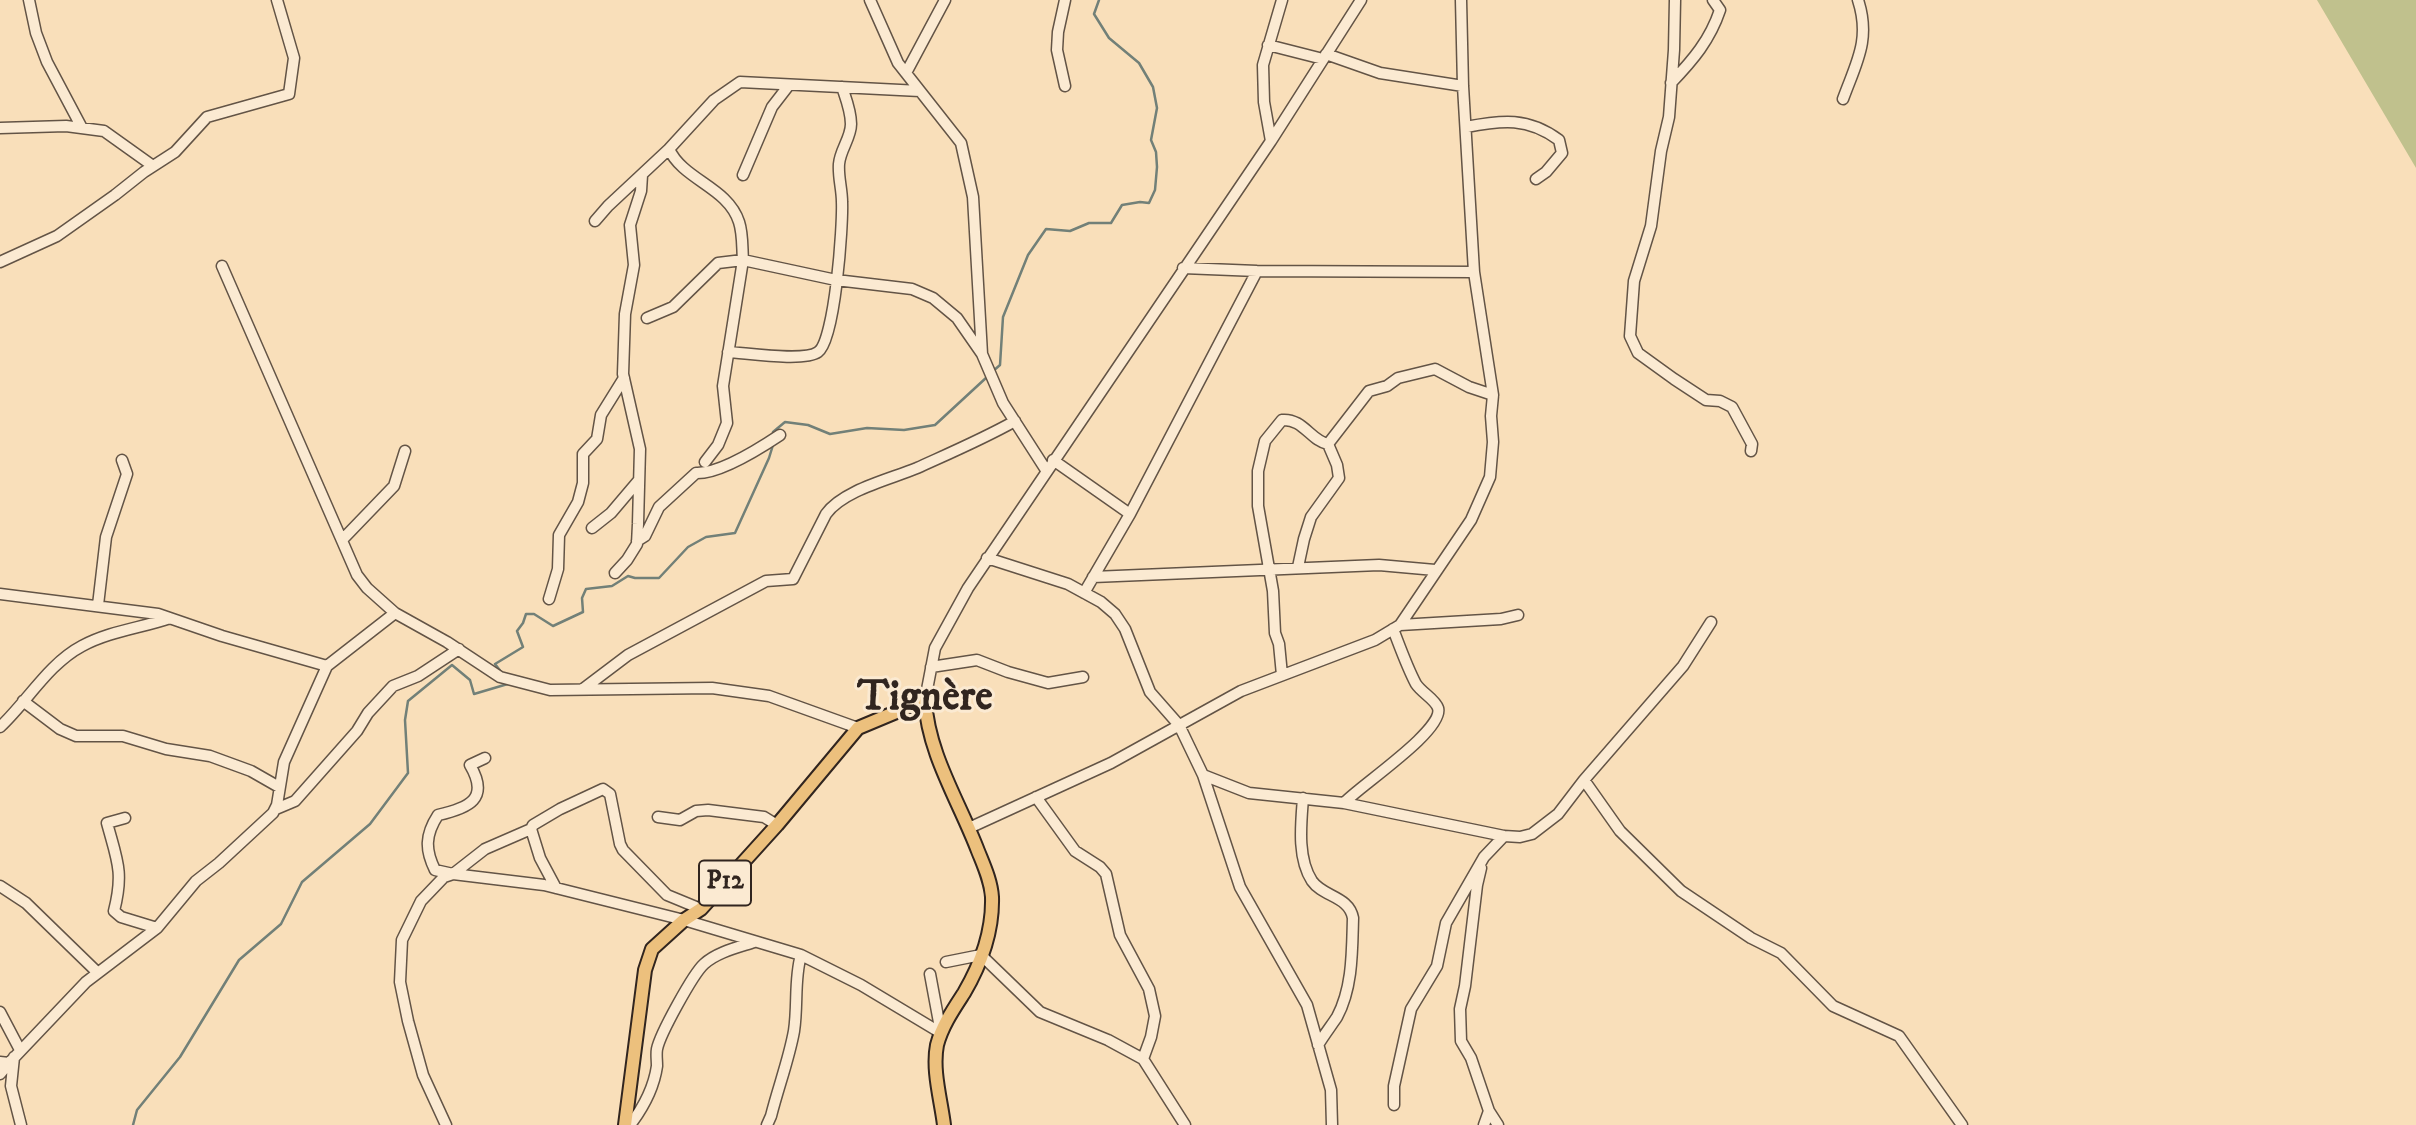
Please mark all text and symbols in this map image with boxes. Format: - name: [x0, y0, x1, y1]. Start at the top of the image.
- district label: Tignère: [857, 675, 993, 725]
- road number: P12: [699, 860, 751, 906]

